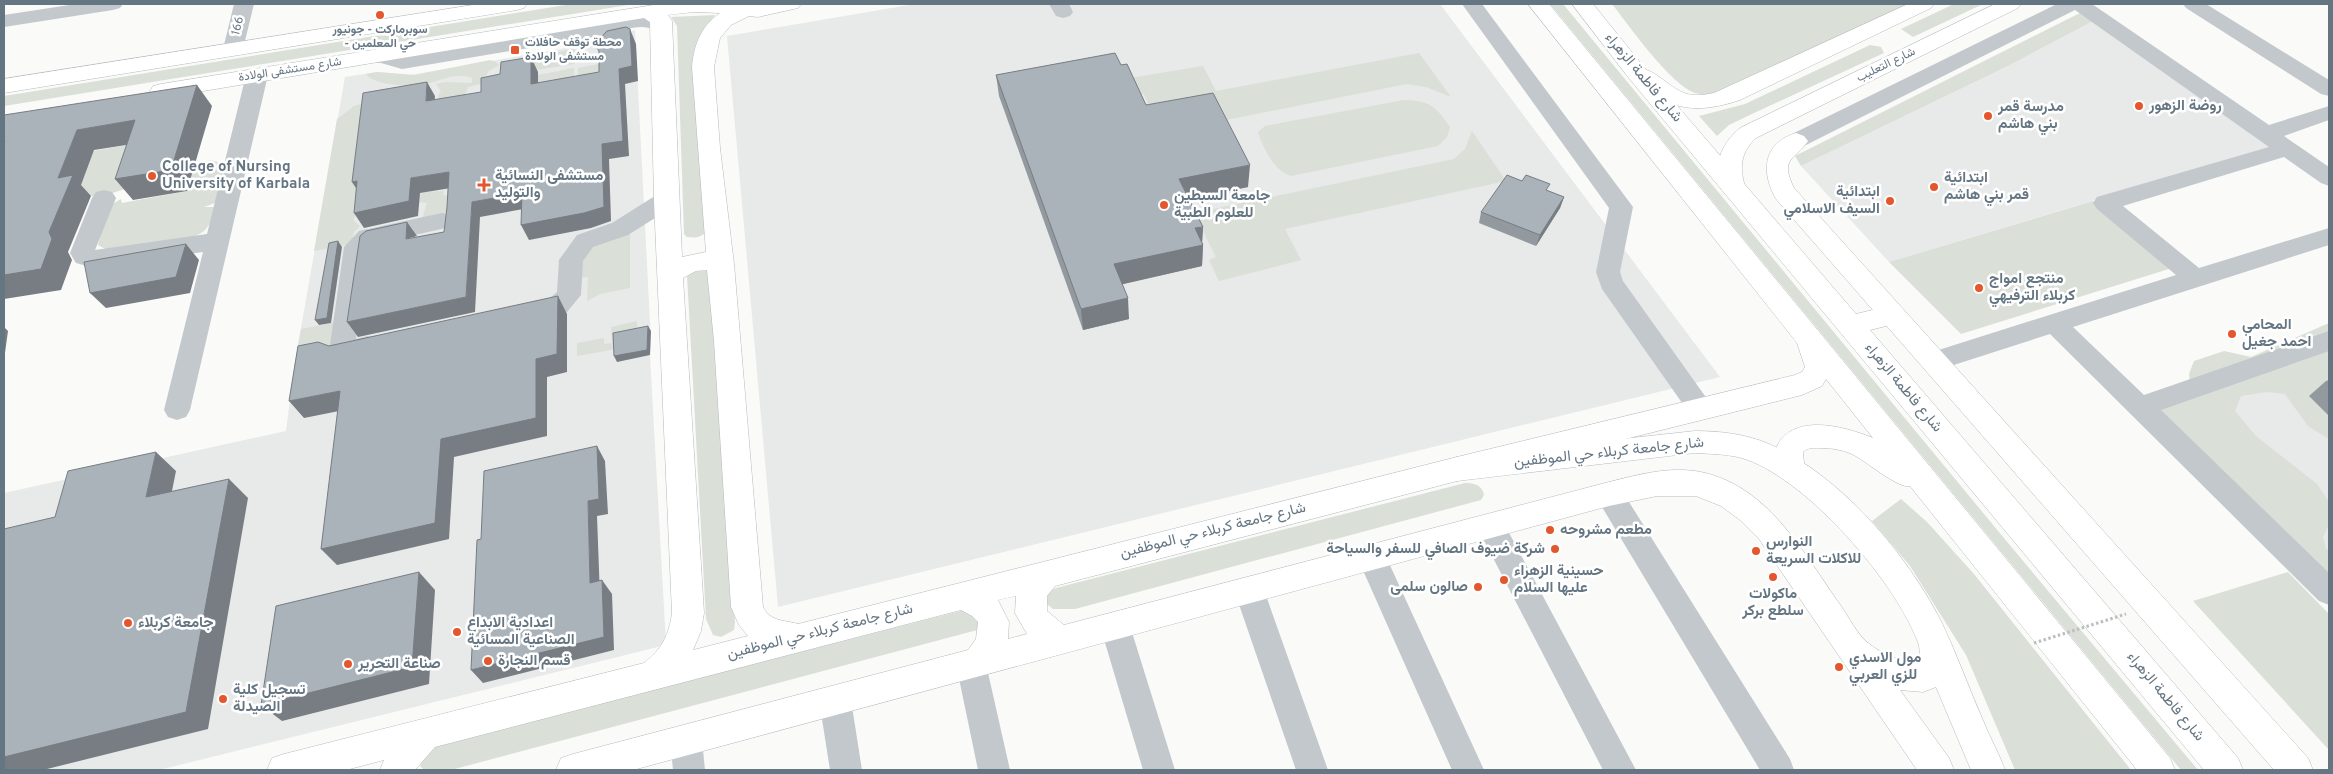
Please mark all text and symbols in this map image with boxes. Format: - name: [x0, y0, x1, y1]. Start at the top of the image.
- marker: سوبرماركت - جونيور - حي المعلمين: [374, 9, 386, 21]
- street label: 166: [228, 15, 248, 37]
- place label: سوبرماركت - جونيور - حي المعلمين: [331, 22, 428, 53]
- street label: شارع فاطمة الزهراء: [1600, 29, 1686, 127]
- place label: محطة توقف حافلات مستشفى الولادة: [525, 35, 622, 65]
- marker: محطة توقف حافلات مستشفى الولادة: [509, 44, 521, 56]
- street label: شارع التعليب: [1854, 44, 1918, 86]
- street label: شارع مستشفى الولادة: [237, 54, 343, 86]
- place label: روضة الزهور: [2148, 97, 2222, 116]
- place label: مدرسة قمر بني هاشم: [1997, 98, 2064, 136]
- marker: روضة الزهور: [2133, 100, 2145, 112]
- marker: مدرسة قمر بني هاشم: [1982, 110, 1994, 122]
- place label: College of Nursing University of Karbala: [162, 158, 310, 194]
- place label: مستشفى النسائية والتوليد: [495, 167, 603, 203]
- place label: ابتدائية قمر بني هاشم: [1944, 169, 2029, 207]
- marker: College of Nursing University of Karbala: [146, 170, 158, 182]
- marker: مستشفى النسائية والتوليد: [477, 178, 491, 192]
- marker: ابتدائية قمر بني هاشم: [1928, 181, 1940, 193]
- place label: ابتدائية السيف الاسلامي: [1783, 183, 1880, 221]
- place label: جامعة السبطين للعلوم الطبية: [1174, 187, 1270, 223]
- marker: ابتدائية السيف الاسلامي: [1884, 195, 1896, 207]
- marker: جامعة السبطين للعلوم الطبية: [1158, 199, 1170, 211]
- place label: منتجع امواج كربلاء الترفيهي: [1989, 270, 2075, 308]
- marker: منتجع امواج كربلاء الترفيهي: [1973, 282, 1985, 294]
- place label: المحامي احمد جغيل: [2242, 316, 2312, 352]
- marker: المحامي احمد جغيل: [2226, 328, 2238, 340]
- street label: شارع فاطمة الزهراء: [1860, 339, 1946, 437]
- street label: شارع جامعة كربلاء حي الموظفين: [1513, 434, 1705, 474]
- street label: شارع جامعة كربلاء حي الموظفين: [1118, 499, 1309, 565]
- place label: مطعم مشروحه: [1560, 521, 1652, 540]
- marker: مطعم مشروحه: [1544, 524, 1556, 536]
- place label: النوارس للاكلات السريعة: [1766, 533, 1861, 569]
- place label: شركة ضيوف الصافي للسفر والسياحة: [1326, 540, 1545, 561]
- marker: شركة ضيوف الصافي للسفر والسياحة: [1549, 543, 1561, 555]
- marker: النوارس للاكلات السريعة: [1750, 545, 1762, 557]
- place label: حسينية الزهراء عليها السلام: [1514, 562, 1604, 598]
- marker: ماكولات سلطع بركر: [1767, 571, 1779, 583]
- marker: حسينية الزهراء عليها السلام: [1498, 574, 1510, 586]
- place label: صالون سلمى: [1390, 578, 1468, 597]
- marker: صالون سلمى: [1472, 581, 1484, 593]
- place label: ماكولات سلطع بركر: [1741, 585, 1804, 621]
- street label: شارع جامعة كربلاء حي الموظفين: [725, 600, 916, 666]
- place label: جامعة كربلاء: [138, 614, 213, 633]
- place label: اعدادية الابداع الصناعية المسائية: [467, 614, 575, 650]
- marker: جامعة كربلاء: [122, 617, 134, 629]
- marker: اعدادية الابداع الصناعية المسائية: [451, 626, 463, 638]
- street label: شارع فاطمة الزهراء: [2122, 648, 2208, 746]
- place label: مول الاسدي للزي العربي: [1849, 649, 1921, 687]
- place label: قسم النجارة: [498, 652, 570, 671]
- place label: صناعة التحرير: [357, 655, 441, 674]
- marker: قسم النجارة: [482, 655, 494, 667]
- marker: صناعة التحرير: [342, 658, 354, 670]
- marker: مول الاسدي للزي العربي: [1833, 661, 1845, 673]
- place label: تسجيل كلية الصيدلة: [233, 681, 306, 717]
- marker: تسجيل كلية الصيدلة: [217, 693, 229, 705]

